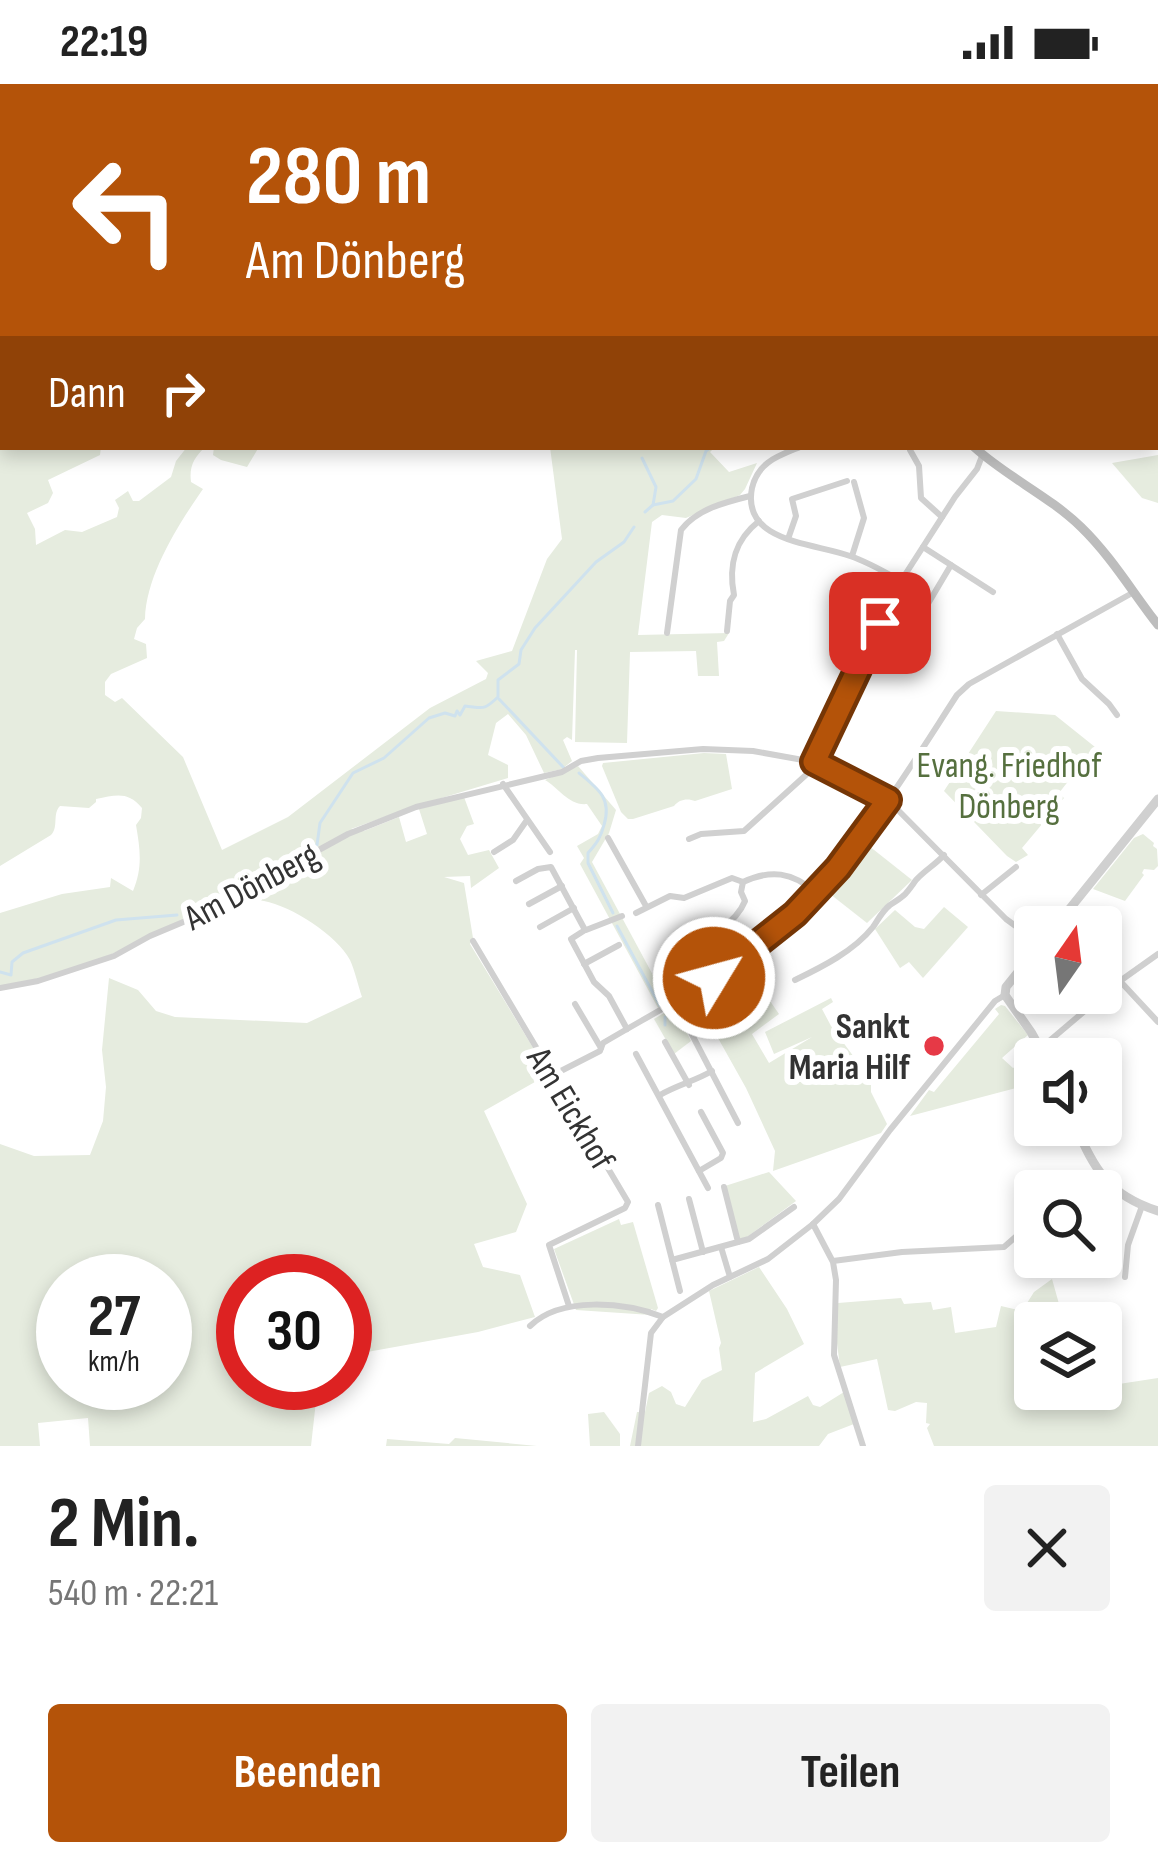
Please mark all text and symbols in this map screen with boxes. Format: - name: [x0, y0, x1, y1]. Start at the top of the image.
- text: 22:19: [60, 15, 148, 70]
- text: 280 m: [246, 127, 431, 228]
- icon: left: [48, 132, 204, 288]
- text: Am Dönberg: [246, 229, 465, 294]
- icon: right: [150, 360, 216, 426]
- text: Dann: [48, 366, 126, 421]
- pin: [829, 572, 931, 674]
- icon: arrive: [847, 590, 913, 656]
- park label: Evang. Friedhof Dönberg: [916, 745, 1102, 829]
- street label: Am Dönberg: [177, 834, 327, 941]
- north arrow: [1014, 906, 1122, 1014]
- map controls: [1014, 906, 1122, 1410]
- position arrow: [651, 915, 777, 1041]
- place label: Sankt Maria Hilf: [789, 1006, 911, 1090]
- marker: Sankt Maria Hilf: [921, 1033, 947, 1059]
- button: sound: [1014, 1038, 1122, 1146]
- street label: Am Eickhof: [516, 1039, 623, 1179]
- button: search: [1014, 1170, 1122, 1278]
- speed limit sign: 30: [216, 1254, 372, 1410]
- text: 27: [88, 1281, 140, 1353]
- button: layers: [1014, 1302, 1122, 1410]
- text: km/h: [88, 1344, 140, 1380]
- text: 2 Min.: [48, 1481, 199, 1568]
- button: close: [984, 1485, 1110, 1611]
- text: 540 m · 22:21: [48, 1570, 218, 1617]
- button: Beenden: [48, 1704, 567, 1842]
- button: Teilen: [591, 1704, 1110, 1842]

